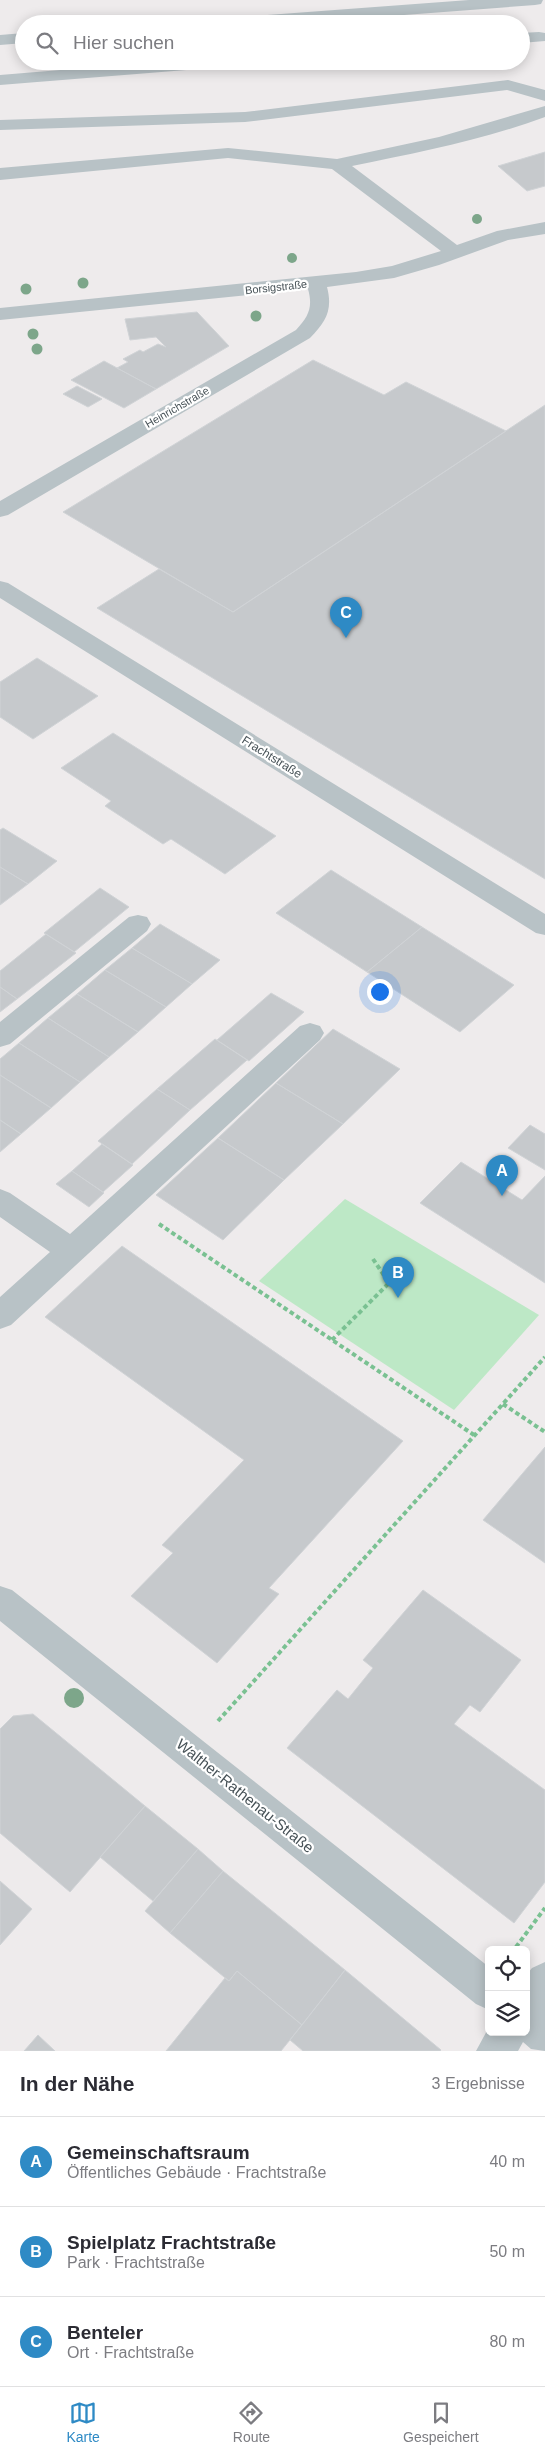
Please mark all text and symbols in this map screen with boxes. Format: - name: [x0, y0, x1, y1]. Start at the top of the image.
- search box: [15, 15, 530, 70]
- icon: search: [33, 29, 61, 57]
- text: Hier suchen: [73, 32, 174, 53]
- street label: Borsigstraße: [244, 278, 308, 296]
- street label: Heinrichstraße: [143, 384, 211, 430]
- pin: C: [330, 597, 362, 638]
- street label: Frachtstraße: [239, 733, 305, 781]
- your location: [367, 979, 393, 1005]
- pin: A: [486, 1155, 518, 1196]
- pin: B: [382, 1257, 414, 1298]
- street label: Walther-Rathenau-Straße: [173, 1735, 317, 1856]
- map controls: [485, 1946, 530, 2036]
- button: locate: [485, 1946, 530, 1991]
- button: layers: [485, 1991, 530, 2036]
- text: In der Nähe: [20, 2072, 134, 2095]
- text: 3 Ergebnisse: [432, 2075, 525, 2092]
- text: Gemeinschaftsraum: [67, 2142, 250, 2163]
- text: A: [30, 2153, 42, 2170]
- text: 40 m: [489, 2153, 525, 2170]
- text: Öffentliches Gebäude · Frachtstraße: [67, 2164, 326, 2181]
- text: Spielplatz Frachtstraße: [67, 2232, 276, 2253]
- text: B: [30, 2243, 42, 2260]
- text: 50 m: [489, 2243, 525, 2260]
- text: Park · Frachtstraße: [67, 2254, 205, 2271]
- text: Benteler: [67, 2322, 143, 2343]
- text: C: [30, 2333, 42, 2350]
- text: 80 m: [489, 2333, 525, 2350]
- text: Ort · Frachtstraße: [67, 2344, 194, 2361]
- tab: Karte: [66, 2399, 100, 2445]
- tab: Route: [233, 2399, 270, 2445]
- tab: Gespeichert: [403, 2399, 479, 2445]

